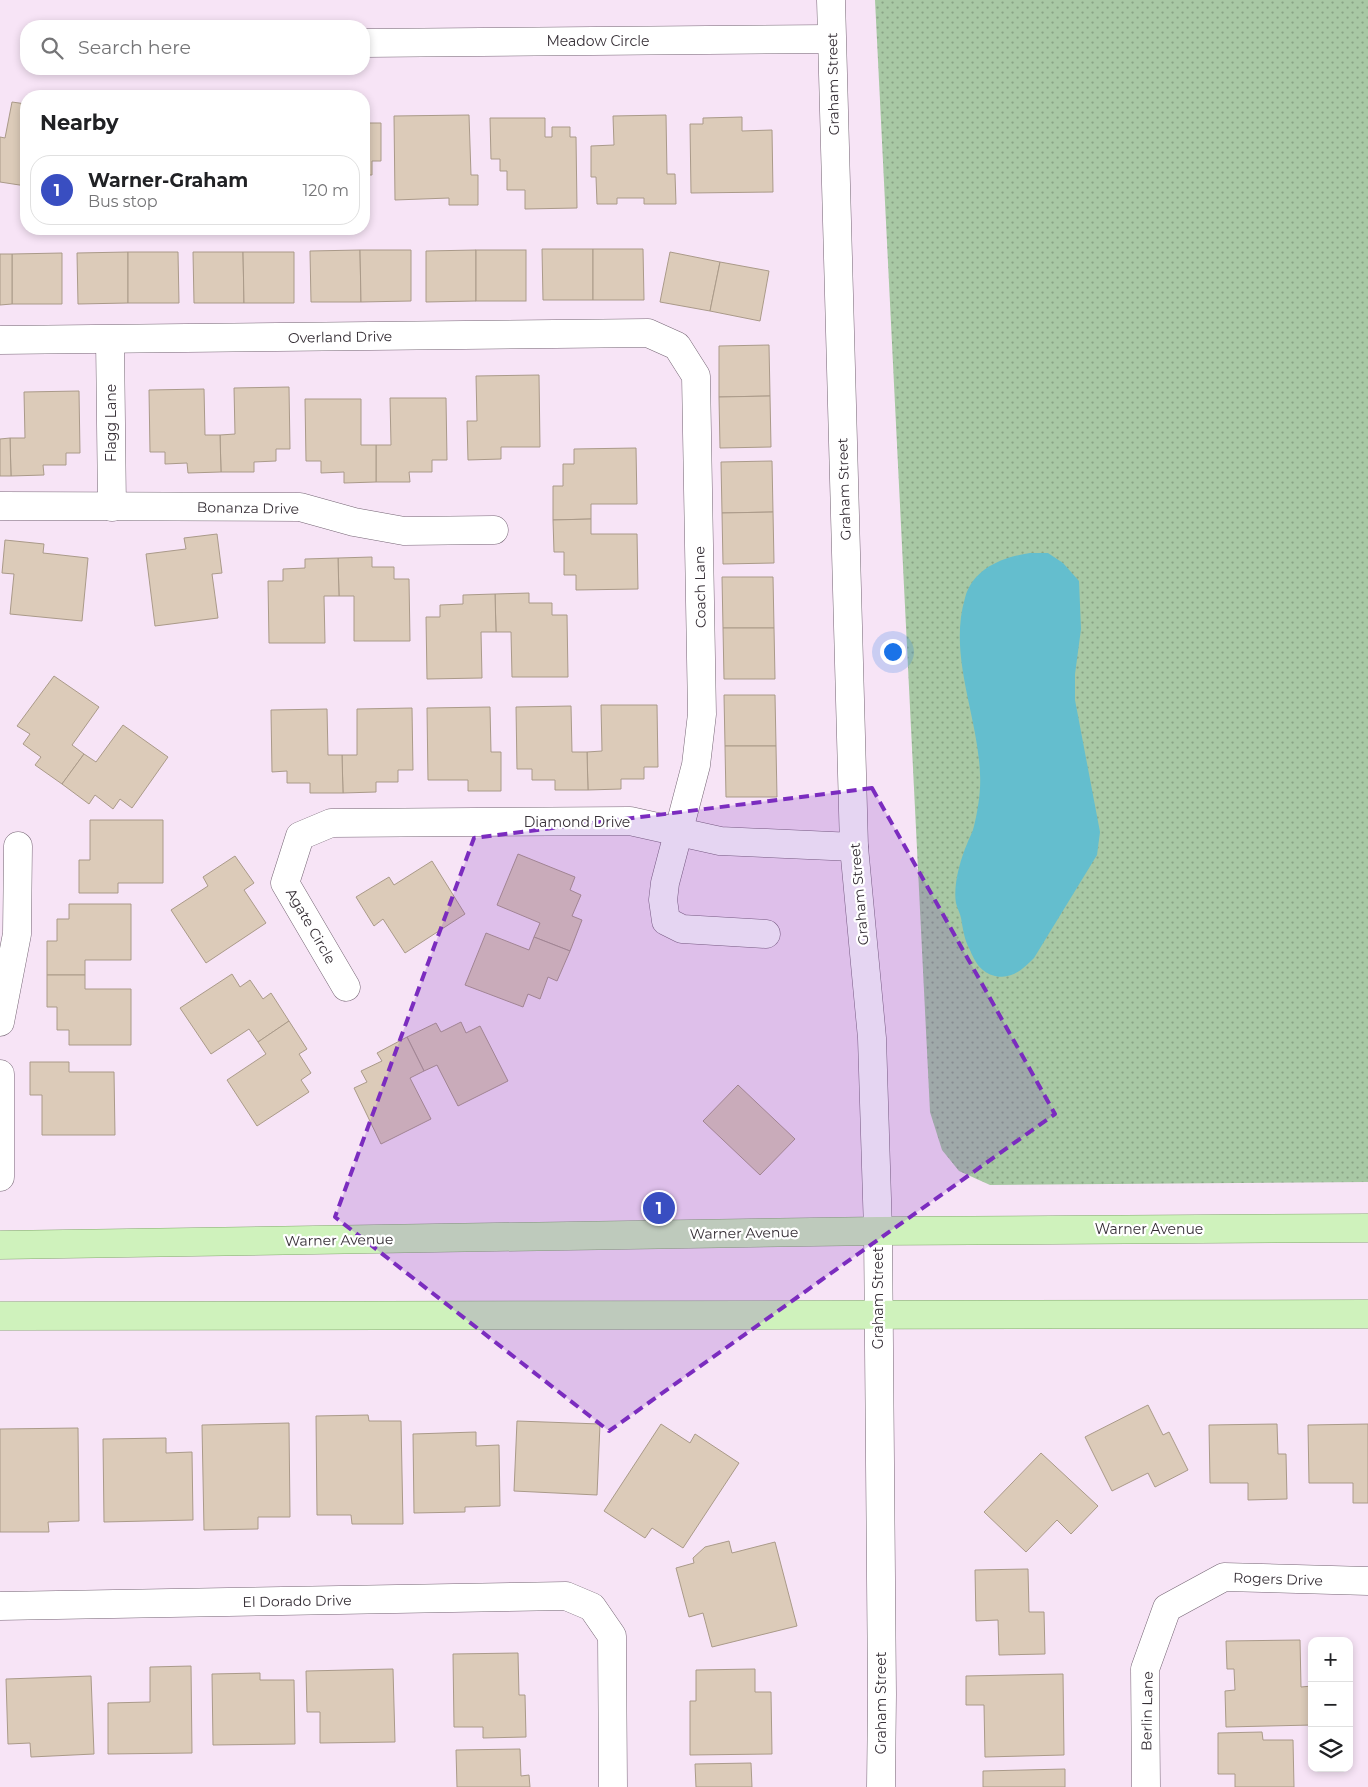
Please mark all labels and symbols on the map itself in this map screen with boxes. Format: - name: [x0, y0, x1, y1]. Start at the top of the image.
- street label: Meadow Circle: [546, 32, 650, 50]
- street label: Graham Street: [823, 32, 843, 136]
- street label: Overland Drive: [288, 327, 392, 347]
- street label: Flagg Lane: [102, 384, 120, 462]
- street label: Graham Street: [833, 437, 855, 541]
- street label: Bonanza Drive: [197, 498, 299, 518]
- street label: Coach Lane: [690, 546, 710, 628]
- your location: [880, 639, 906, 665]
- street label: Diamond Drive: [524, 813, 630, 831]
- street label: Graham Street: [846, 842, 872, 946]
- street label: Agate Circle: [282, 885, 340, 967]
- pin: 1: [643, 1189, 675, 1227]
- street label: Warner Avenue: [1095, 1220, 1203, 1238]
- street label: Warner Avenue: [690, 1223, 798, 1243]
- street label: Warner Avenue: [285, 1230, 393, 1250]
- street label: Graham Street: [869, 1246, 887, 1349]
- street label: Rogers Drive: [1233, 1568, 1323, 1590]
- street label: El Dorado Drive: [242, 1591, 352, 1611]
- street label: Graham Street: [872, 1651, 890, 1754]
- street label: Berlin Lane: [1137, 1671, 1157, 1751]

